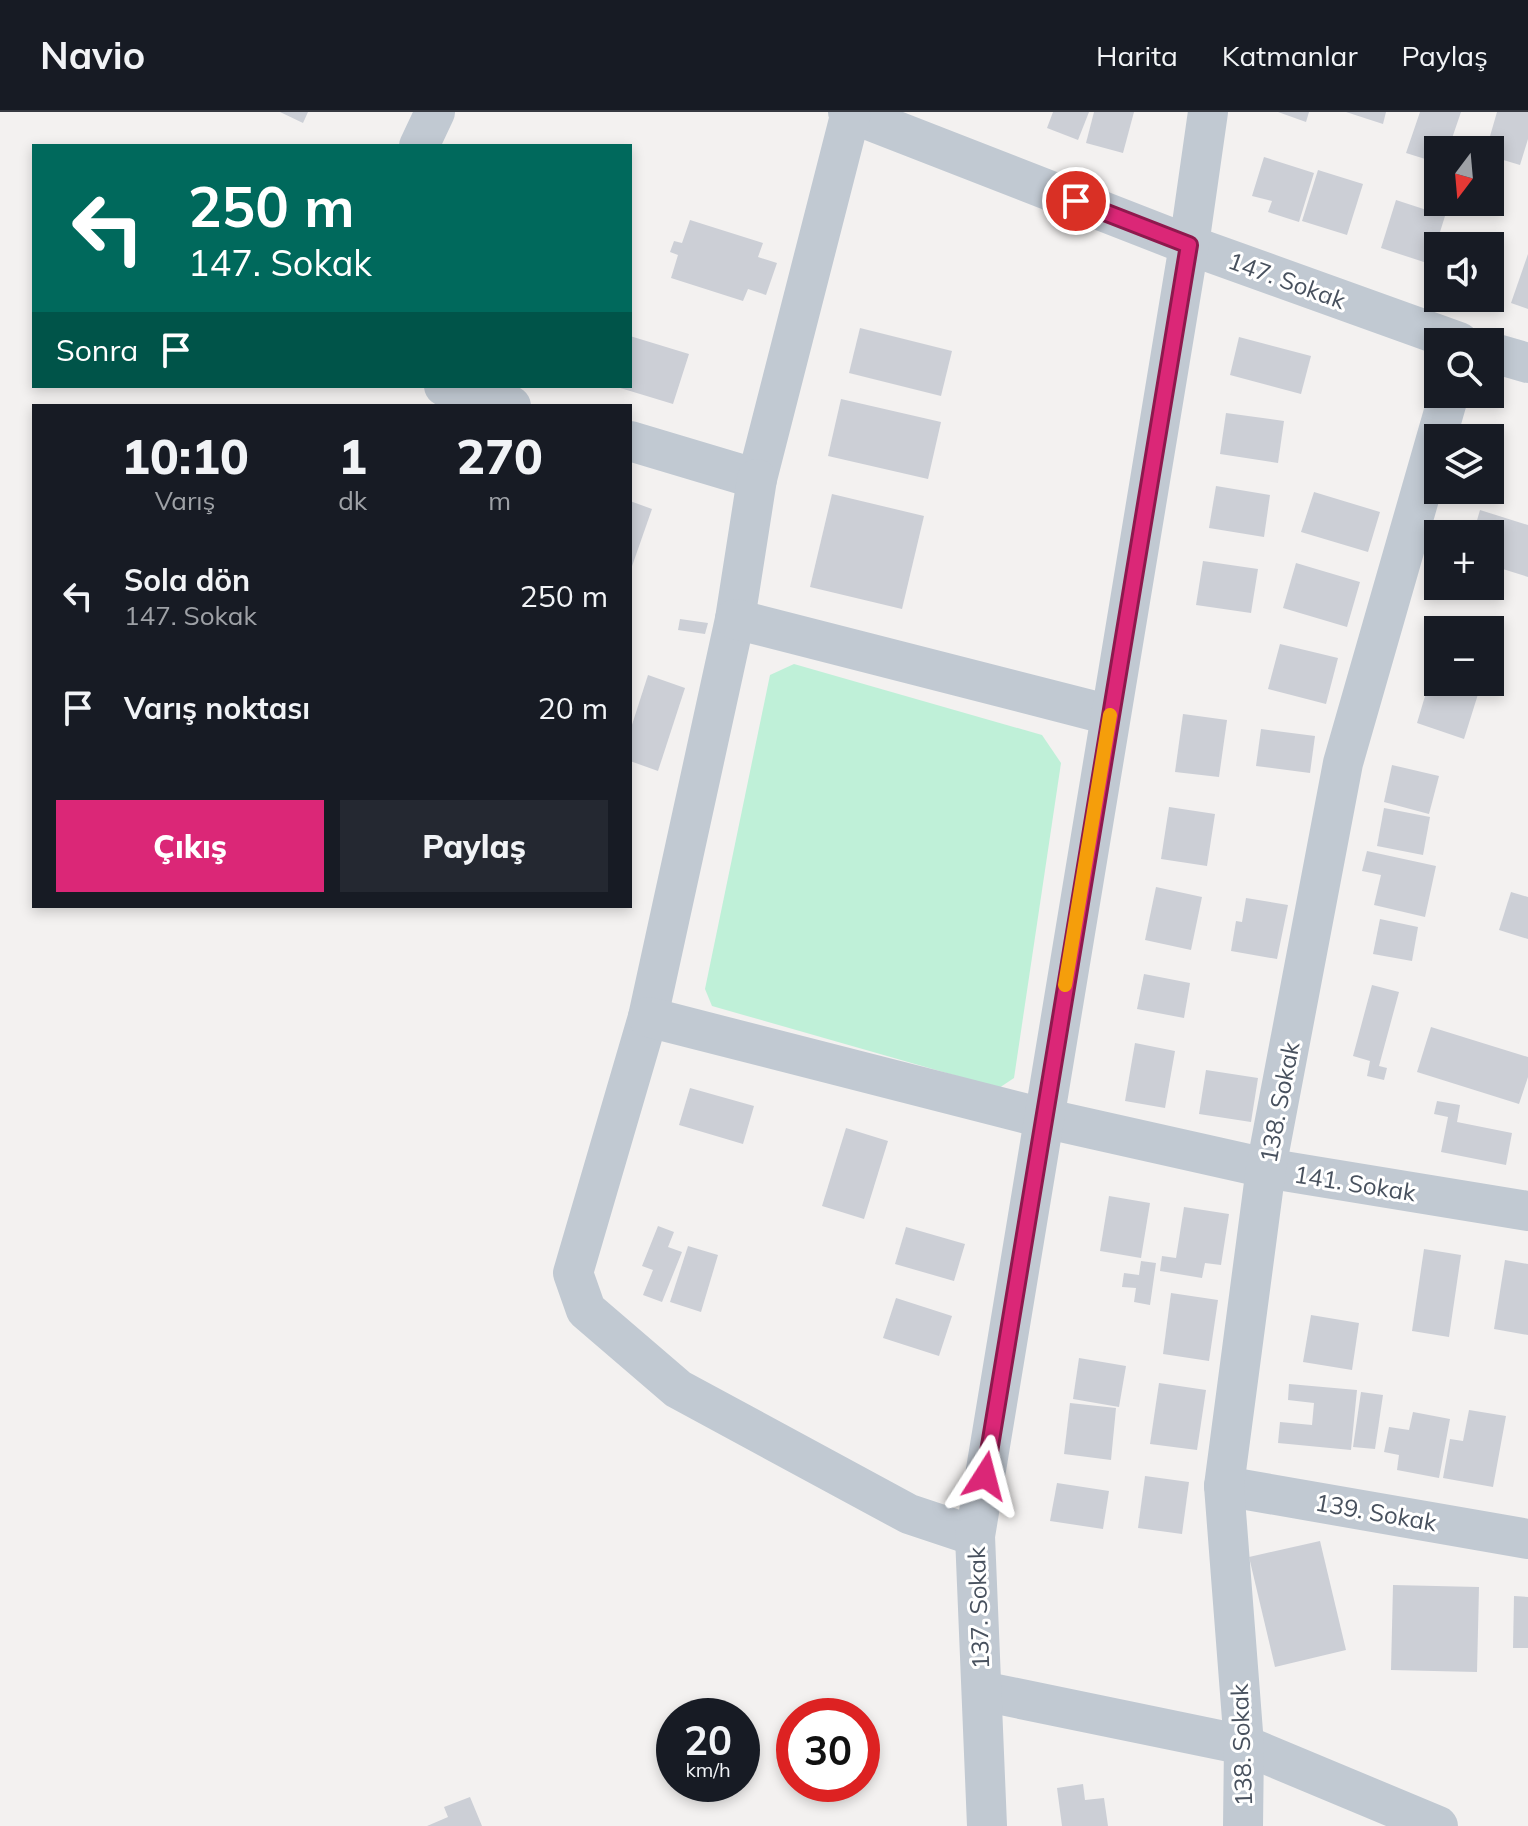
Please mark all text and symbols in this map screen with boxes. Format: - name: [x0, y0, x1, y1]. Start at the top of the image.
- text: Navio: [40, 31, 145, 79]
- text: Harita: [1096, 38, 1178, 73]
- text: Katmanlar: [1222, 38, 1358, 73]
- text: Paylaş: [1402, 38, 1488, 73]
- north arrow: [1424, 136, 1504, 216]
- map controls: [1424, 136, 1504, 696]
- pin: [1042, 167, 1110, 235]
- text: 250 m: [188, 171, 355, 241]
- icon: left: [56, 176, 160, 280]
- icon: arrive: [1054, 179, 1098, 223]
- button: sound: [1424, 232, 1504, 312]
- text: 147. Sokak: [188, 240, 372, 285]
- street label: 147. Sokak: [1224, 245, 1350, 315]
- icon: arrive: [154, 328, 198, 372]
- button: search: [1424, 328, 1504, 408]
- text: Sonra: [56, 331, 138, 369]
- button: layers: [1424, 424, 1504, 504]
- text: 10:10: [121, 426, 249, 486]
- text: 1: [338, 426, 367, 486]
- text: 270: [456, 426, 543, 486]
- text: Varış: [155, 484, 215, 517]
- text: dk: [338, 484, 367, 517]
- text: m: [488, 484, 511, 517]
- button: +: [1424, 520, 1504, 600]
- text: Sola dön: [124, 561, 250, 599]
- icon: left: [56, 574, 100, 618]
- text: 250 m: [520, 577, 608, 615]
- text: 147. Sokak: [124, 599, 257, 632]
- button: −: [1424, 616, 1504, 696]
- icon: arrive: [56, 686, 100, 730]
- text: Varış noktası: [124, 689, 310, 727]
- text: 20 m: [538, 689, 608, 727]
- button: Çıkış: [56, 800, 324, 892]
- button: Paylaş: [340, 800, 608, 892]
- street label: 138. Sokak: [1253, 1038, 1306, 1165]
- street label: 141. Sokak: [1292, 1159, 1419, 1208]
- position arrow: [943, 1434, 1027, 1518]
- street label: 139. Sokak: [1313, 1487, 1440, 1538]
- street label: 137. Sokak: [961, 1546, 995, 1670]
- street label: 138. Sokak: [1224, 1683, 1258, 1807]
- speed limit sign: 30: [776, 1698, 880, 1802]
- text: 20: [684, 1715, 732, 1765]
- text: km/h: [685, 1757, 731, 1782]

